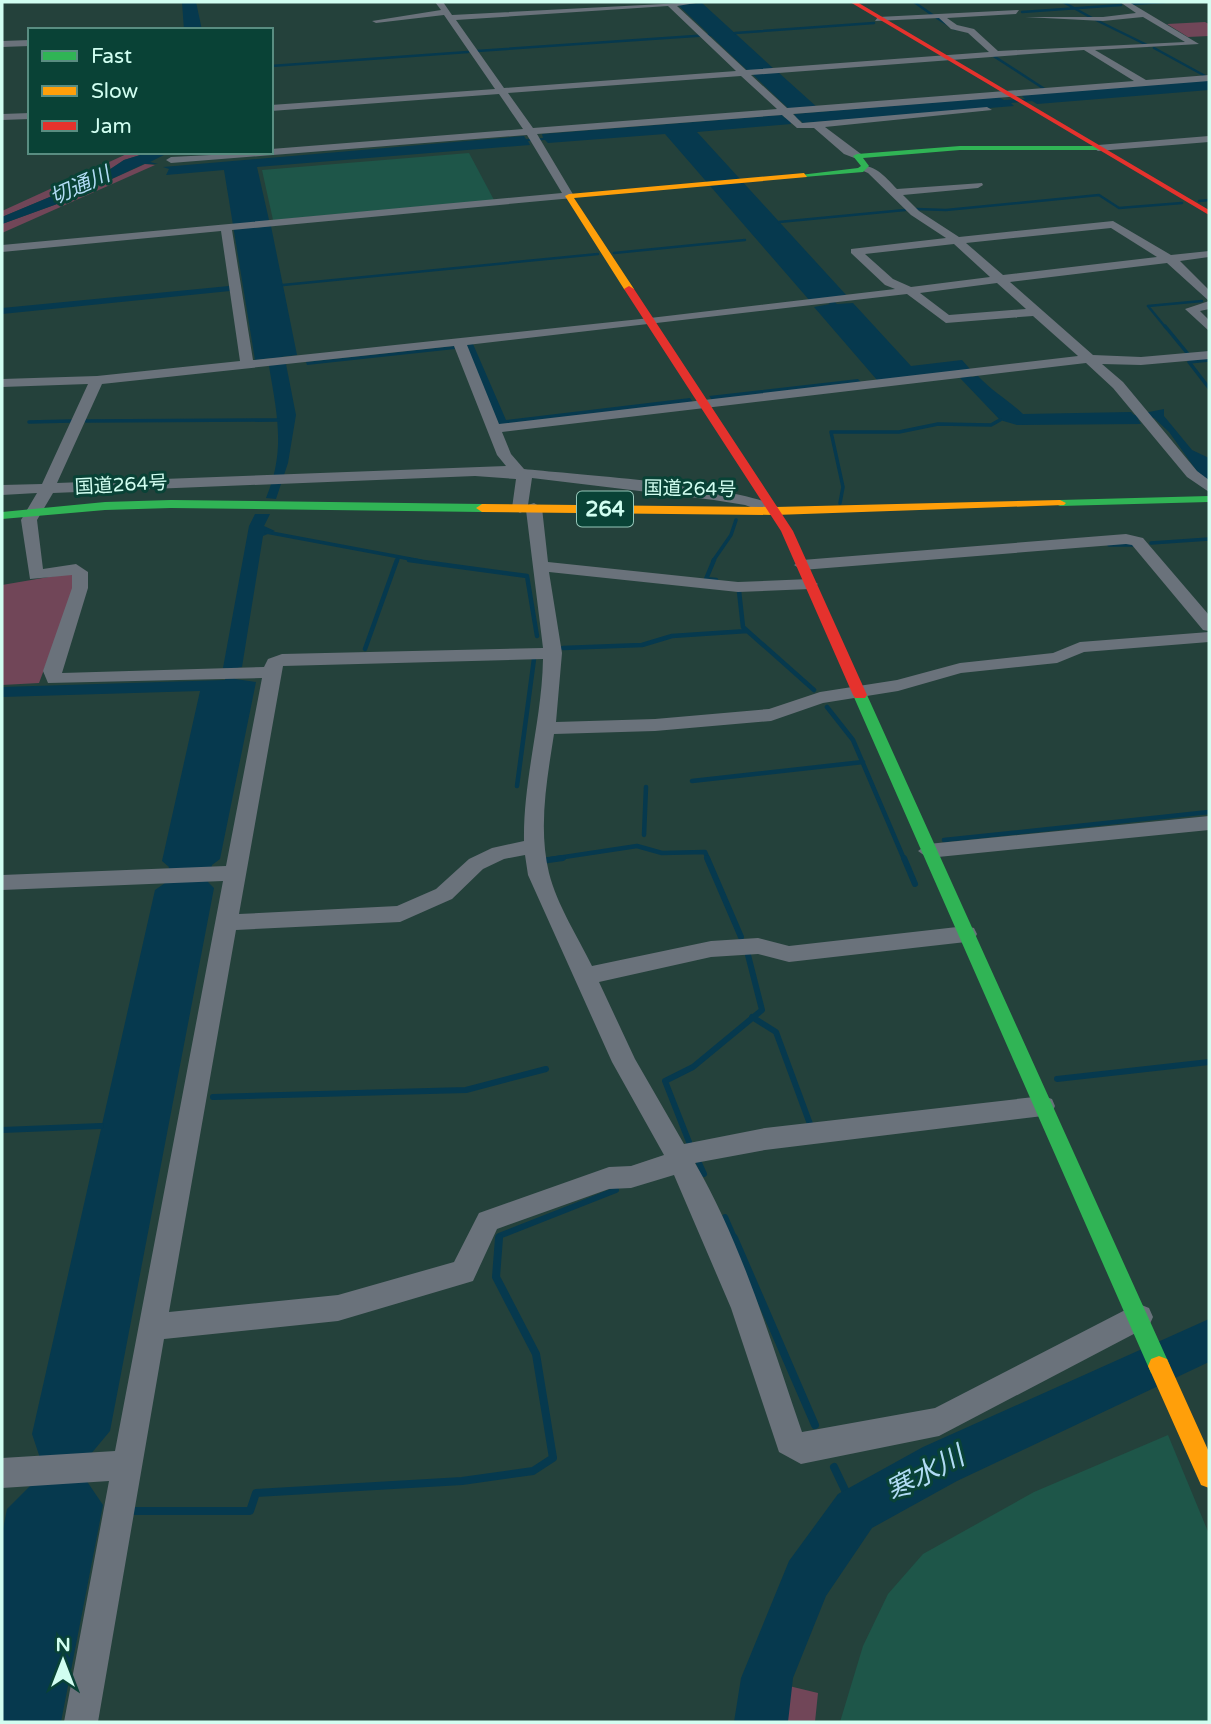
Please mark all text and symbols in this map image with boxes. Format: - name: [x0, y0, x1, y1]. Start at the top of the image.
- legend: [28, 28, 273, 154]
- text: Fast: [91, 44, 132, 69]
- text: Slow: [91, 79, 139, 104]
- text: Jam: [91, 114, 132, 139]
- water label: 切通川: [46, 161, 116, 210]
- street label: 国道264号: [74, 472, 168, 498]
- street label: 国道264号: [643, 477, 737, 501]
- road number: 264: [577, 491, 633, 526]
- water label: 寒水川: [880, 1438, 973, 1509]
- north arrow: [28, 1626, 98, 1696]
- text: N: [55, 1634, 71, 1656]

